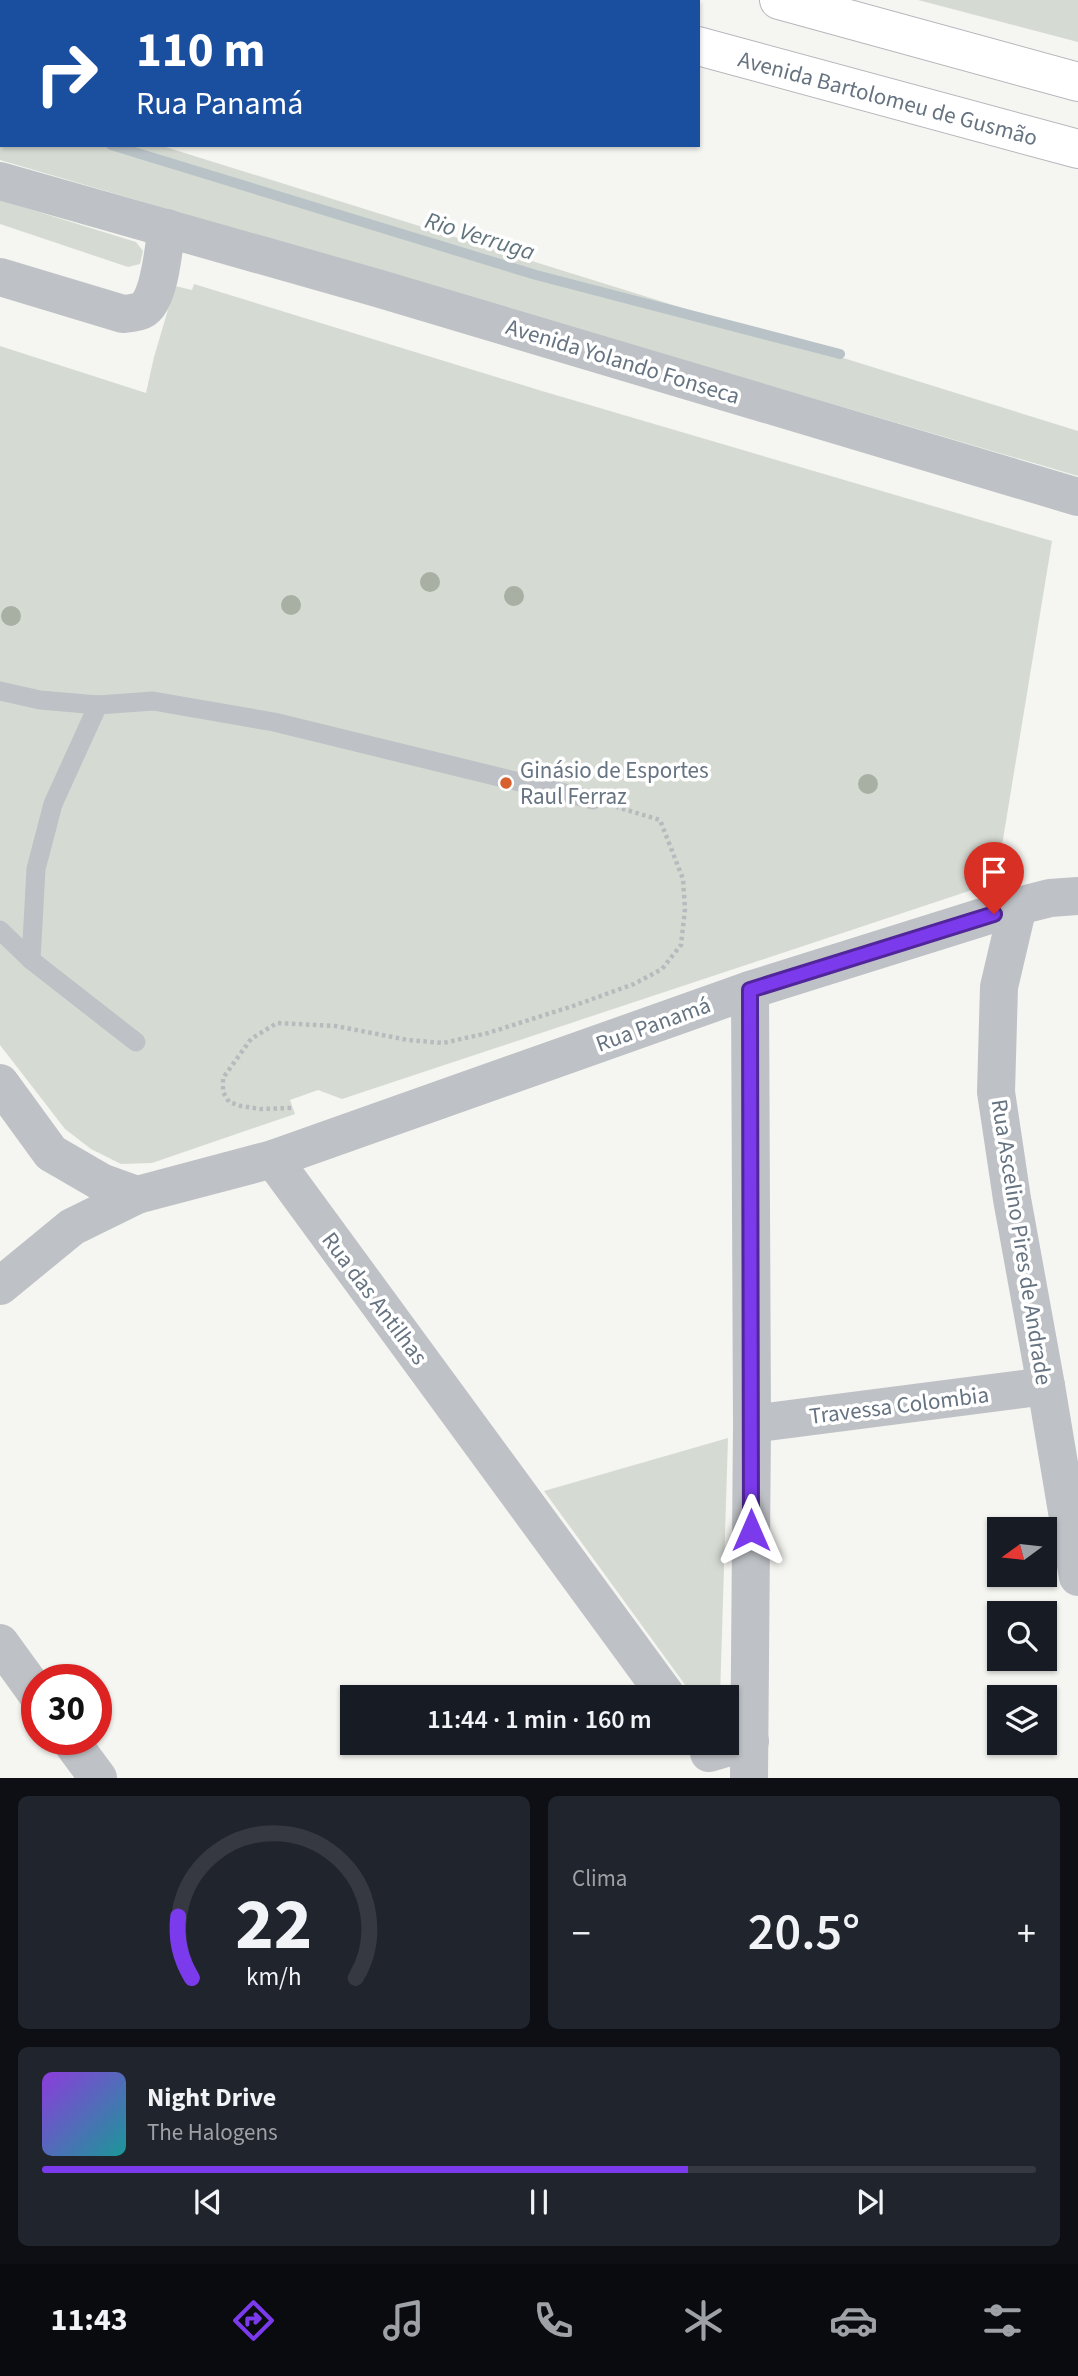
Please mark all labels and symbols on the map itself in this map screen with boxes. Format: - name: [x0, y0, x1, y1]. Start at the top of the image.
- street label: Avenida Bartolomeu de Gusmão: [734, 43, 1041, 154]
- water label: Rio Verruga: [420, 203, 539, 270]
- street label: Avenida Yolando Fonseca: [502, 310, 744, 413]
- place label: Ginásio de Esportes Raul Ferraz: [520, 754, 709, 813]
- marker: Ginásio de Esportes Raul Ferraz: [498, 775, 514, 791]
- pin: [964, 842, 1024, 914]
- street label: Rua Panamá: [591, 988, 715, 1061]
- street label: Rua Ascelino Pires de Andrade: [983, 1097, 1060, 1387]
- street label: Rua das Antilhas: [314, 1225, 435, 1372]
- street label: Travessa Colombia: [807, 1378, 991, 1433]
- position arrow: [714, 1493, 788, 1567]
- north arrow: [987, 1517, 1057, 1587]
- speed limit sign: 30: [21, 1664, 112, 1755]

